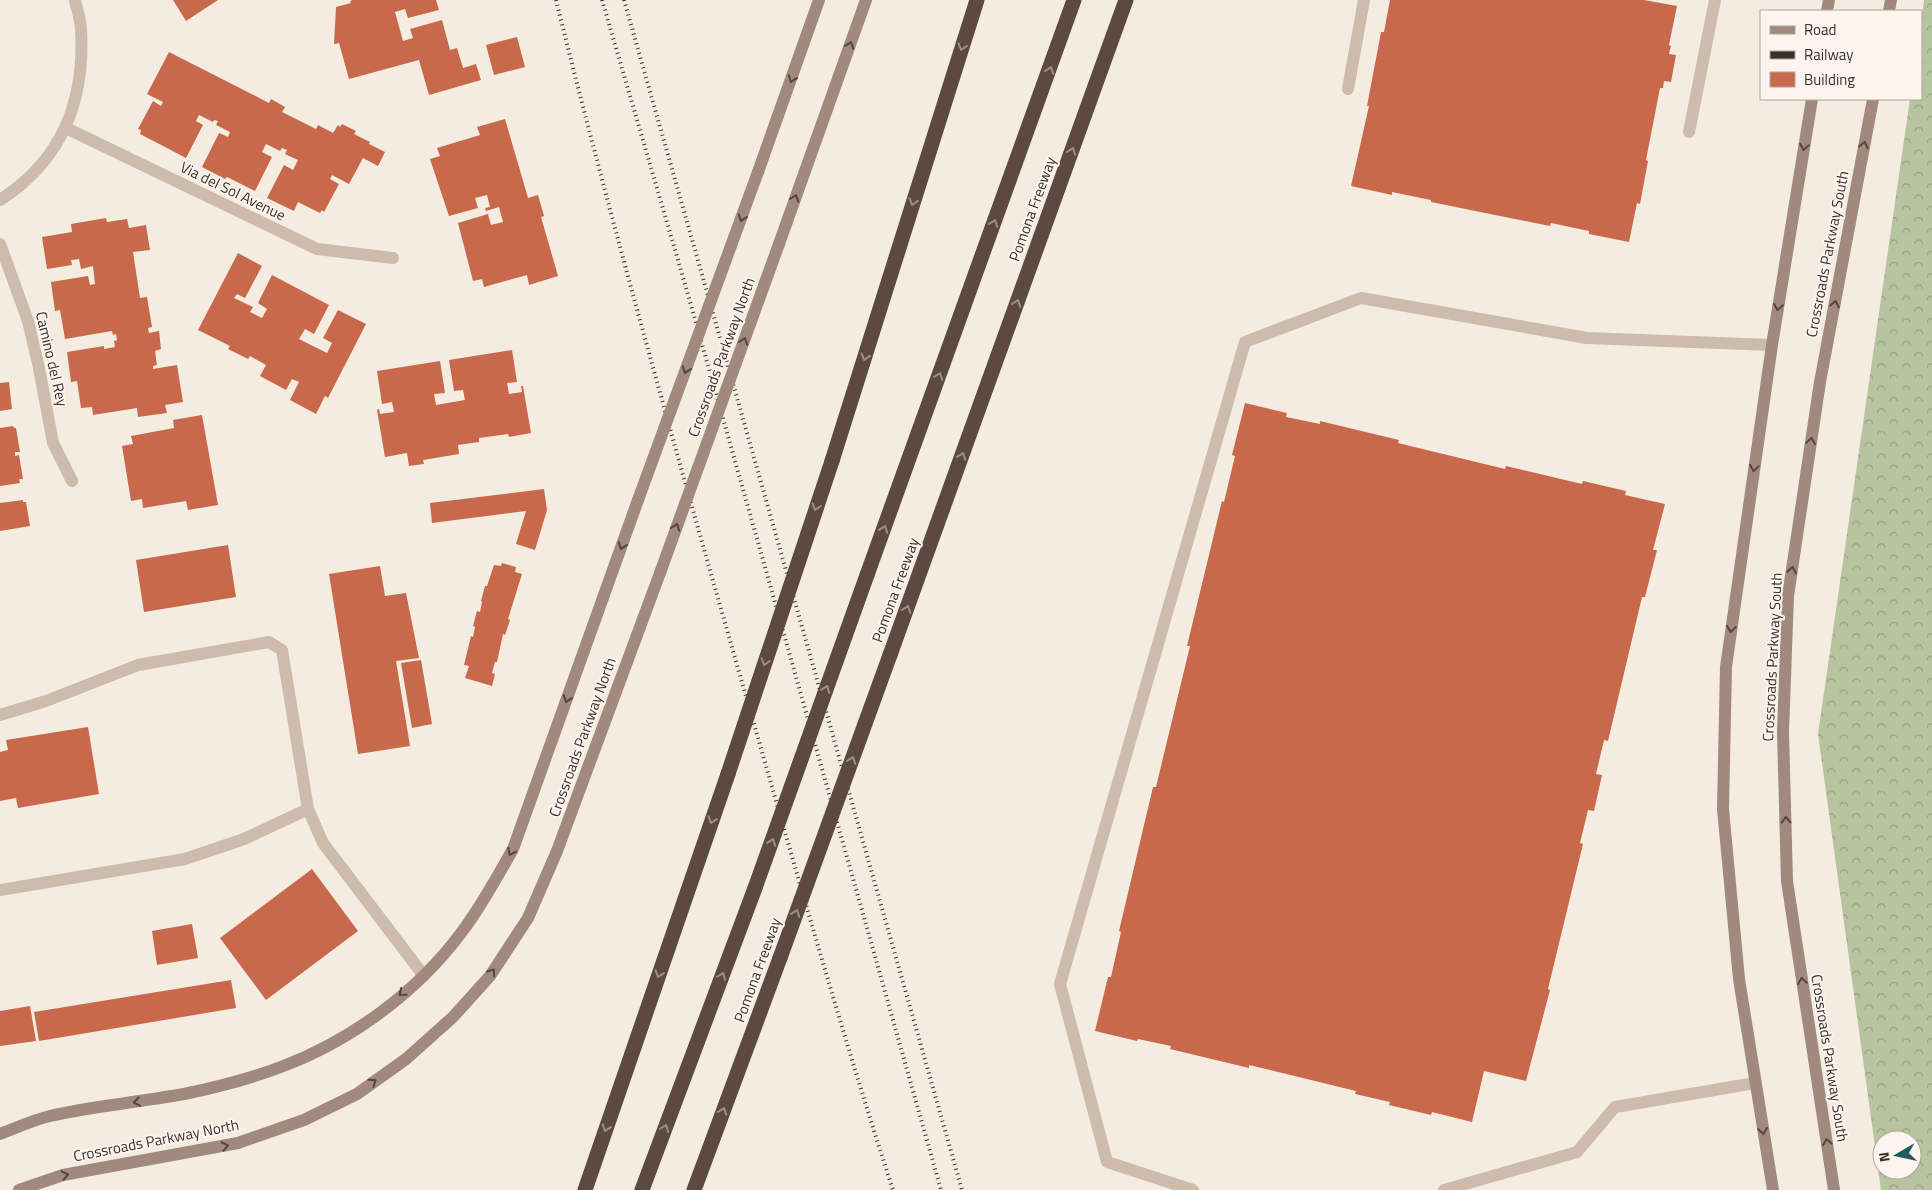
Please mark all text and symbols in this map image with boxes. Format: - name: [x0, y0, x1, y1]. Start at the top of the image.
- legend: [1760, 10, 1922, 100]
- text: Road: [1804, 18, 1836, 41]
- one-way arrow: [844, 41, 854, 50]
- one-way arrow: [958, 42, 968, 50]
- text: Railway: [1804, 43, 1854, 66]
- one-way arrow: [1044, 67, 1054, 75]
- text: Building: [1804, 68, 1855, 91]
- one-way arrow: [788, 74, 798, 83]
- one-way arrow: [1859, 140, 1869, 149]
- one-way arrow: [1800, 142, 1810, 151]
- one-way arrow: [1066, 147, 1076, 155]
- street label: Pomona Freeway: [1002, 153, 1062, 265]
- street label: Via del Sol Avenue: [176, 155, 290, 227]
- street label: Crossroads Parkway South: [1800, 169, 1854, 339]
- one-way arrow: [789, 195, 799, 203]
- one-way arrow: [909, 197, 919, 205]
- one-way arrow: [738, 213, 748, 221]
- one-way arrow: [988, 219, 998, 228]
- street label: Crossroads Parkway North: [681, 274, 761, 440]
- one-way arrow: [1011, 300, 1021, 308]
- one-way arrow: [1829, 300, 1839, 309]
- one-way arrow: [1774, 303, 1784, 312]
- street label: Camino del Rey: [30, 309, 74, 409]
- one-way arrow: [738, 338, 748, 346]
- one-way arrow: [860, 352, 870, 360]
- one-way arrow: [682, 365, 692, 374]
- one-way arrow: [933, 372, 943, 381]
- one-way arrow: [1806, 437, 1816, 445]
- one-way arrow: [956, 453, 966, 461]
- one-way arrow: [1750, 464, 1760, 472]
- one-way arrow: [812, 503, 822, 511]
- one-way arrow: [670, 523, 680, 532]
- one-way arrow: [878, 525, 888, 533]
- street label: Pomona Freeway: [865, 534, 925, 646]
- one-way arrow: [618, 541, 628, 550]
- one-way arrow: [1786, 566, 1797, 574]
- street label: Crossroads Parkway South: [1756, 572, 1788, 742]
- one-way arrow: [901, 605, 911, 614]
- one-way arrow: [1726, 625, 1737, 633]
- street label: Crossroads Parkway North: [542, 654, 622, 820]
- one-way arrow: [761, 657, 771, 665]
- one-way arrow: [820, 685, 830, 694]
- one-way arrow: [563, 694, 573, 703]
- one-way arrow: [846, 756, 856, 765]
- one-way arrow: [708, 816, 718, 824]
- one-way arrow: [1780, 816, 1791, 824]
- one-way arrow: [766, 838, 776, 847]
- one-way arrow: [507, 846, 517, 855]
- one-way arrow: [790, 909, 800, 917]
- street label: Pomona Freeway: [727, 914, 787, 1026]
- one-way arrow: [486, 968, 495, 978]
- one-way arrow: [655, 969, 665, 978]
- one-way arrow: [716, 972, 726, 981]
- street label: Crossroads Parkway South: [1805, 973, 1855, 1143]
- one-way arrow: [1797, 977, 1808, 985]
- one-way arrow: [399, 988, 408, 997]
- one-way arrow: [368, 1079, 377, 1088]
- one-way arrow: [132, 1096, 141, 1106]
- one-way arrow: [717, 1108, 727, 1116]
- street label: Crossroads Parkway North: [71, 1113, 241, 1167]
- one-way arrow: [602, 1123, 612, 1131]
- one-way arrow: [659, 1124, 669, 1133]
- one-way arrow: [1758, 1126, 1768, 1135]
- north arrow: [1872, 1130, 1922, 1180]
- one-way arrow: [1822, 1137, 1832, 1146]
- one-way arrow: [220, 1141, 229, 1151]
- text: N: [1873, 1151, 1895, 1164]
- one-way arrow: [61, 1170, 70, 1181]

